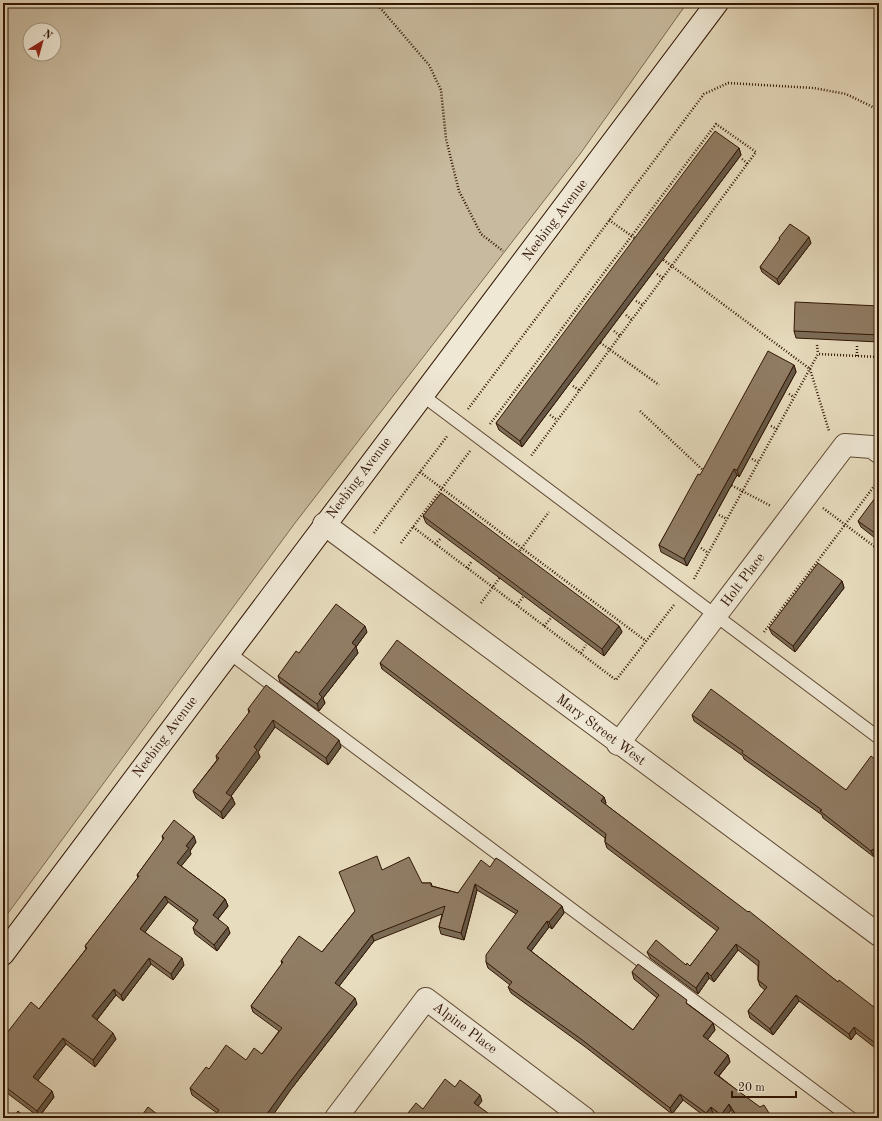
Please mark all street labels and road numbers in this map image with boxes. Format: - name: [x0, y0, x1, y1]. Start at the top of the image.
- street label: Neebing Avenue: [520, 177, 590, 263]
- street label: Neebing Avenue: [324, 435, 394, 521]
- street label: Holt Place: [718, 550, 768, 610]
- street label: Mary Street West: [554, 692, 648, 768]
- street label: Neebing Avenue: [130, 694, 200, 780]
- street label: Alpine Place: [430, 999, 500, 1057]

